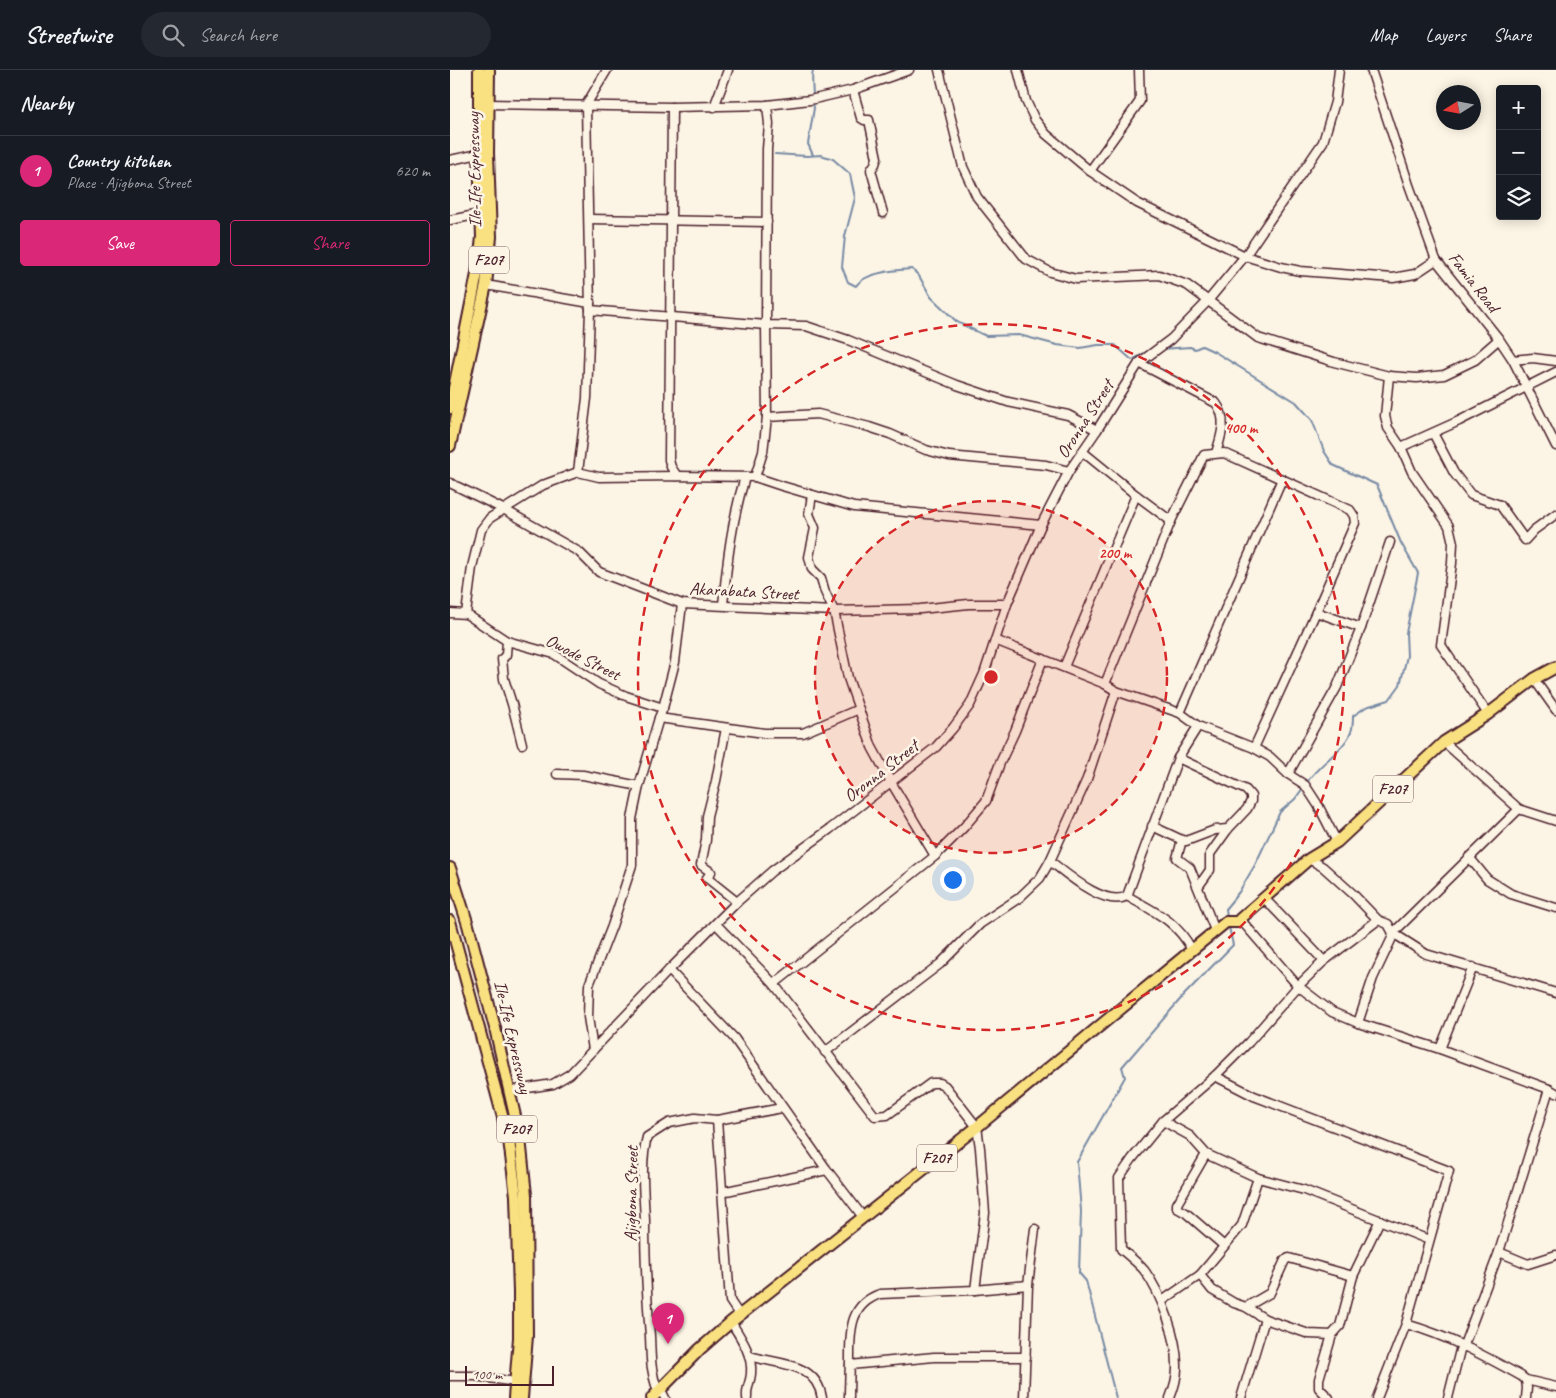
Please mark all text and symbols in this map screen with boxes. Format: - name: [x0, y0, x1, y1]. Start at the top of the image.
- search box: [141, 12, 491, 57]
- text: Streetwise: [25, 20, 111, 50]
- icon: search: [159, 21, 187, 49]
- text: Search here: [199, 23, 277, 47]
- text: Map: [1370, 24, 1398, 46]
- text: Layers: [1426, 24, 1465, 46]
- text: Share: [1493, 24, 1531, 46]
- north arrow: [1436, 85, 1481, 130]
- map controls: [1496, 85, 1541, 220]
- button: +: [1496, 85, 1541, 130]
- text: Nearby: [20, 90, 73, 116]
- street label: Ile-Ife Expressway: [462, 110, 486, 228]
- button: −: [1496, 130, 1541, 175]
- text: Country kitchen: [67, 149, 171, 173]
- text: 1: [32, 161, 40, 181]
- text: 620 m: [396, 161, 430, 181]
- text: Place · Ajigbona Street: [67, 173, 191, 193]
- button: layers: [1496, 175, 1541, 220]
- button: Save: [20, 220, 220, 266]
- button: Share: [230, 220, 430, 266]
- road number: F207: [469, 246, 509, 274]
- street label: Famia Road: [1444, 248, 1506, 319]
- street label: Oronna Street: [1052, 373, 1120, 462]
- text: 400 m: [1225, 419, 1259, 438]
- text: 200 m: [1099, 544, 1133, 563]
- street label: Akarabata Street: [689, 577, 801, 605]
- street label: Owode Street: [542, 629, 626, 686]
- centre of rings: [982, 668, 1000, 686]
- street label: Oronna Street: [839, 733, 925, 807]
- road number: F207: [1373, 776, 1413, 802]
- your location: [940, 867, 966, 893]
- street label: Ile-Ife Expressway: [489, 978, 537, 1098]
- road number: F207: [497, 1116, 537, 1142]
- street label: Ajigbona Street: [619, 1144, 643, 1242]
- road number: F207: [917, 1144, 957, 1172]
- pin: 1: [652, 1303, 684, 1344]
- scale bar: [465, 1363, 554, 1386]
- text: 100 m: [472, 1366, 502, 1383]

